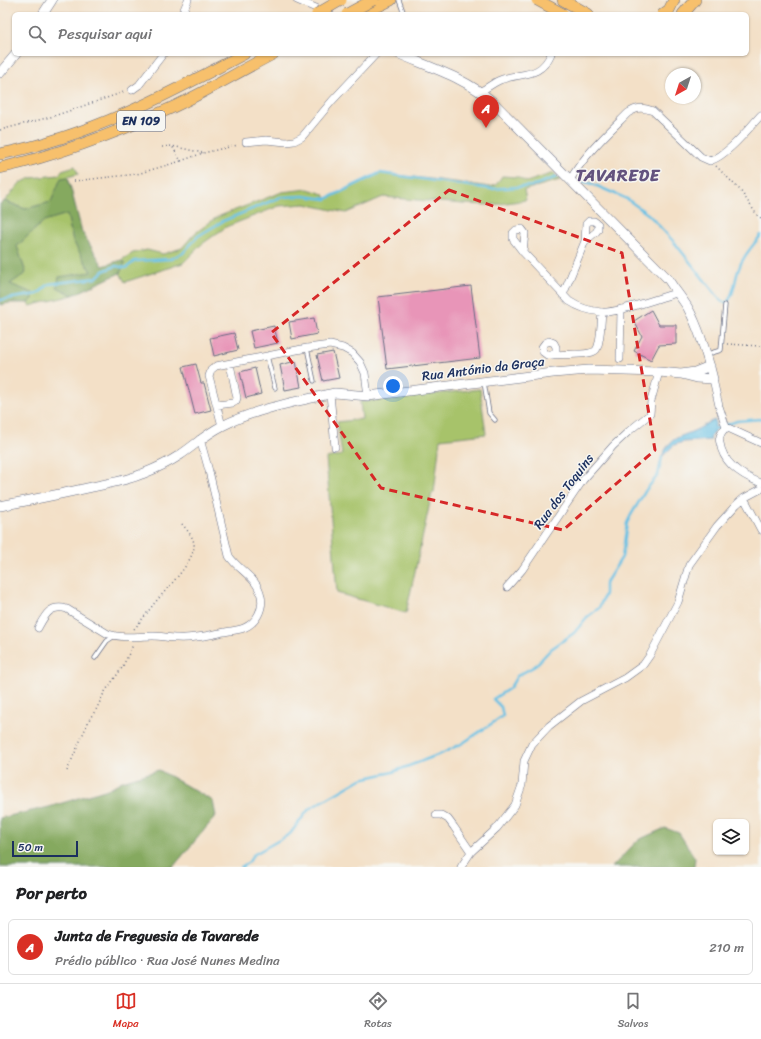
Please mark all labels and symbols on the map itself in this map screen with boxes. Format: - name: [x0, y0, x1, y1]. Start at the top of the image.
- north arrow: [665, 68, 701, 104]
- pin: A: [473, 95, 499, 128]
- road number: EN 109: [117, 111, 165, 131]
- district label: TAVAREDE: [576, 160, 661, 190]
- street label: Rua António da Graça: [421, 350, 546, 387]
- your location: [383, 376, 403, 396]
- street label: Rua dos Toquins: [527, 448, 600, 534]
- scale bar: [12, 839, 78, 858]

